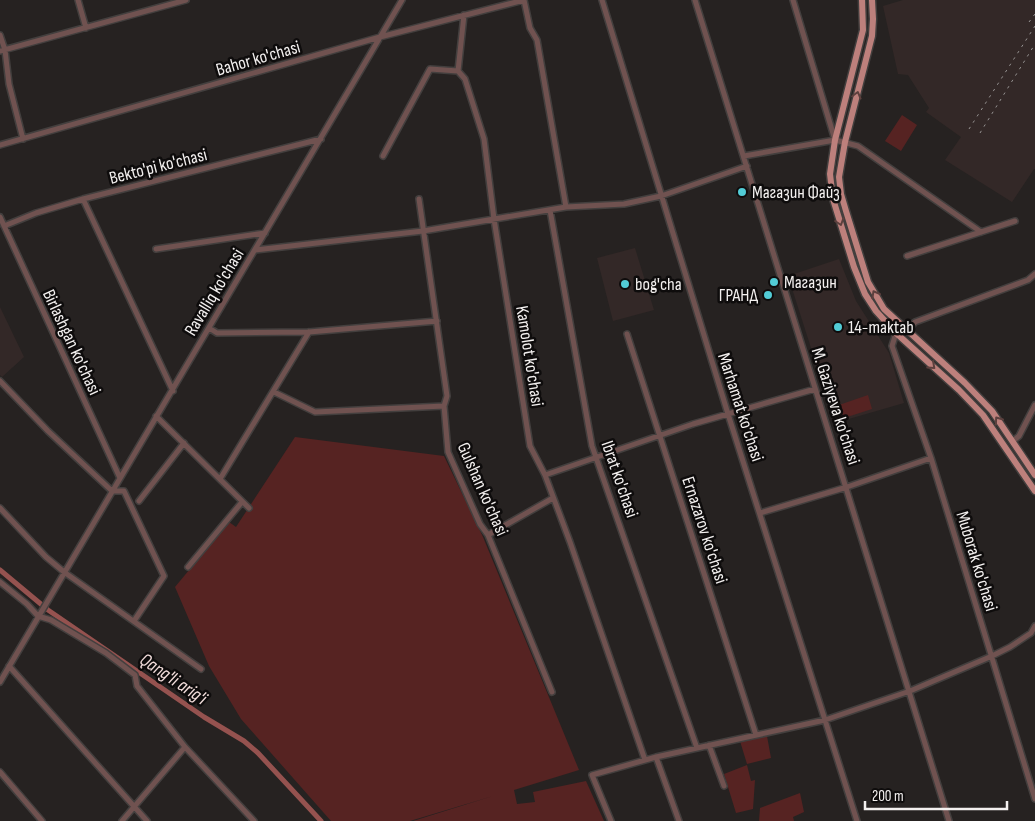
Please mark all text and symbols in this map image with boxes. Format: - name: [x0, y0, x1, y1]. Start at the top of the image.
- street label: Bahor ko'chasi: [214, 36, 303, 81]
- one-way arrow: [851, 90, 862, 99]
- street label: Bekto'pi ko'chasi: [107, 144, 209, 189]
- place label: Магазин Файз: [752, 182, 840, 203]
- marker: Магазин Файз: [736, 186, 748, 198]
- one-way arrow: [834, 218, 844, 226]
- street label: Ravalliq ko'chasi: [180, 245, 249, 340]
- place label: Магазин: [784, 272, 837, 293]
- place label: bog'cha: [635, 274, 682, 295]
- marker: Магазин: [768, 276, 780, 288]
- marker: bog'cha: [619, 278, 631, 290]
- place label: ГРАНД: [719, 285, 758, 306]
- street label: Birlashgan ko'chasi: [38, 286, 105, 398]
- marker: ГРАНД: [762, 289, 774, 301]
- one-way arrow: [871, 291, 881, 300]
- street label: Kamolot ko'chasi: [511, 304, 548, 408]
- place label: 14-maktab: [848, 317, 914, 338]
- marker: 14-maktab: [832, 321, 844, 333]
- street label: M. Gaziyeva ko'chasi: [807, 345, 864, 467]
- street label: Marhamat ko'chasi: [713, 350, 768, 464]
- one-way arrow: [927, 360, 936, 369]
- one-way arrow: [995, 416, 1004, 426]
- street label: Ibrat ko'chasi: [597, 438, 642, 520]
- street label: Gulshan ko'chasi: [453, 439, 512, 539]
- street label: Ernazarov ko'chasi: [677, 474, 732, 586]
- street label: Muborak ko'chasi: [951, 509, 1002, 614]
- water label: Qang'li arig'i: [135, 648, 212, 710]
- scale bar: [865, 778, 1008, 810]
- text: 200 m: [872, 787, 904, 806]

